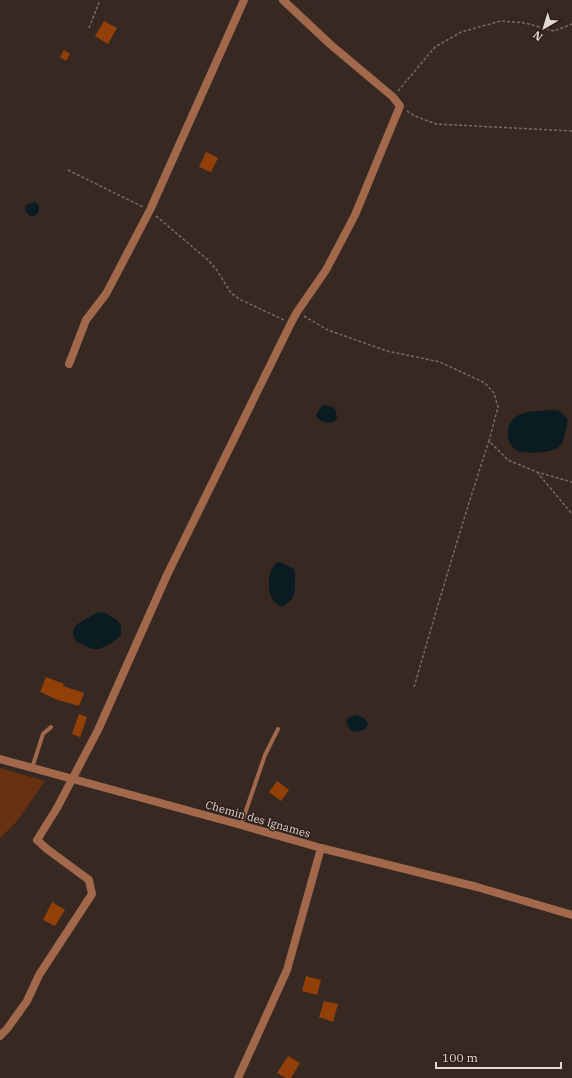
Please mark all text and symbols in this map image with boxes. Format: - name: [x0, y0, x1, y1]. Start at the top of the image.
- north arrow: [524, 8, 564, 48]
- text: N: [530, 28, 546, 44]
- street label: Chemin des Ignames: [204, 797, 312, 841]
- scale bar: [436, 1044, 561, 1070]
- text: 100 m: [442, 1050, 478, 1065]

